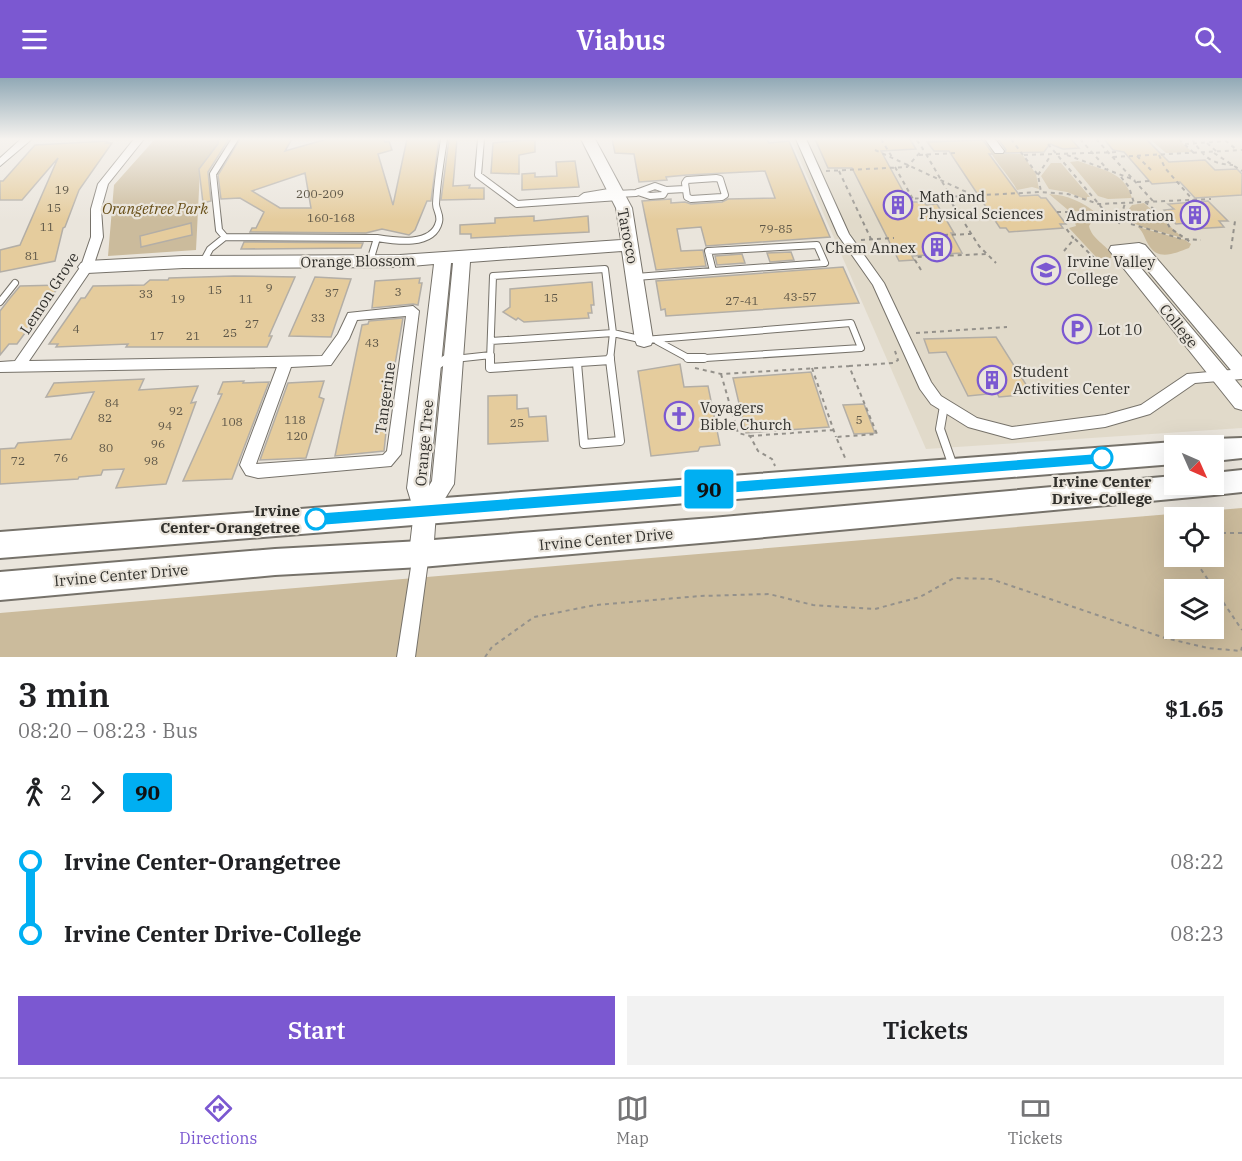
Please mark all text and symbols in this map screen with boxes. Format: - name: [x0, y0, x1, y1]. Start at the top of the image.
- text: Viabus: [576, 22, 666, 57]
- icon: menu: [18, 23, 51, 56]
- icon: search: [1191, 23, 1224, 56]
- house number: 19: [55, 182, 69, 197]
- house number: 200-209: [296, 186, 344, 201]
- place label: Math and Physical Sciences: [919, 187, 1043, 223]
- building icon: Math and Physical Sciences: [882, 189, 914, 221]
- park label: Orangetree Park: [102, 199, 208, 218]
- building icon: Administration: [1179, 199, 1211, 231]
- house number: 15: [47, 200, 61, 215]
- place label: Administration: [1066, 206, 1174, 225]
- street label: Tarocco: [613, 207, 643, 265]
- house number: 160-168: [307, 210, 355, 225]
- house number: 11: [40, 219, 54, 234]
- house number: 79-85: [759, 221, 793, 236]
- building icon: Chem Annex: [921, 231, 953, 263]
- place label: Chem Annex: [825, 238, 916, 257]
- street label: Lemon Grove: [15, 248, 83, 338]
- house number: 81: [25, 248, 39, 263]
- street label: Orange Blossom: [300, 250, 416, 272]
- place label: Irvine Valley College: [1067, 252, 1155, 288]
- school or university icon: Irvine Valley College: [1030, 254, 1062, 286]
- house number: 9: [265, 280, 273, 295]
- house number: 15: [208, 282, 222, 297]
- house number: 3: [394, 284, 402, 299]
- house number: 37: [325, 285, 339, 300]
- house number: 33: [139, 286, 153, 301]
- house number: 43-57: [783, 289, 817, 304]
- house number: 15: [544, 290, 558, 305]
- house number: 19: [171, 291, 185, 306]
- house number: 11: [239, 291, 253, 306]
- house number: 27-41: [725, 293, 759, 308]
- street label: College: [1156, 300, 1202, 352]
- house number: 33: [311, 310, 325, 325]
- parking icon: Lot 10: [1061, 313, 1093, 345]
- house number: 27: [245, 316, 259, 331]
- place label: Lot 10: [1098, 320, 1142, 339]
- house number: 4: [72, 321, 80, 336]
- house number: 25: [223, 325, 237, 340]
- house number: 17: [150, 328, 164, 343]
- house number: 21: [186, 328, 200, 343]
- house number: 43: [365, 335, 379, 350]
- street label: Tangerine: [371, 361, 399, 435]
- place label: Student Activities Center: [1013, 362, 1130, 398]
- building icon: Student Activities Center: [976, 364, 1008, 396]
- house number: 84: [105, 395, 119, 410]
- place label: Voyagers Bible Church: [700, 398, 792, 434]
- street label: Orange Tree: [411, 399, 437, 487]
- church icon: Voyagers Bible Church: [663, 400, 695, 432]
- house number: 92: [169, 403, 183, 418]
- house number: 82: [98, 410, 112, 425]
- house number: 118: [284, 412, 306, 427]
- house number: 5: [855, 412, 863, 427]
- house number: 108: [221, 414, 243, 429]
- house number: 25: [510, 415, 524, 430]
- house number: 94: [158, 418, 172, 433]
- house number: 120: [286, 428, 308, 443]
- north arrow: [1164, 435, 1224, 495]
- map controls: [1164, 435, 1224, 639]
- house number: 96: [151, 436, 165, 451]
- house number: 80: [99, 440, 113, 455]
- marker: Irvine Center Drive-College: [1091, 447, 1113, 469]
- house number: 76: [54, 450, 68, 465]
- house number: 72: [11, 453, 25, 468]
- house number: 98: [144, 453, 158, 468]
- line badge: 90: [682, 470, 736, 508]
- place label: Irvine Center Drive-College: [1052, 472, 1152, 508]
- text: 90: [696, 475, 722, 503]
- place label: Irvine Center-Orangetree: [160, 501, 300, 537]
- button: locate: [1164, 507, 1224, 567]
- marker: Irvine Center-Orangetree: [305, 508, 327, 530]
- street label: Irvine Center Drive: [538, 524, 674, 554]
- street label: Irvine Center Drive: [53, 560, 189, 590]
- button: layers: [1164, 579, 1224, 639]
- text: 3 min: [18, 673, 110, 716]
- text: $1.65: [1165, 694, 1224, 723]
- text: 08:20 – 08:23 · Bus: [18, 717, 198, 744]
- icon: walk: [18, 776, 51, 809]
- icon: forward: [81, 776, 114, 809]
- text: 90: [135, 778, 160, 806]
- text: 2: [60, 779, 72, 806]
- text: Irvine Center-Orangetree: [64, 847, 341, 876]
- text: 08:22: [1170, 848, 1224, 875]
- text: Irvine Center Drive-College: [64, 919, 361, 948]
- text: 08:23: [1170, 920, 1224, 947]
- button: Start: [18, 996, 615, 1065]
- button: Tickets: [627, 996, 1224, 1065]
- tab: Directions: [179, 1092, 257, 1148]
- tab: Map: [616, 1092, 649, 1148]
- tab: Tickets: [1008, 1092, 1063, 1148]

